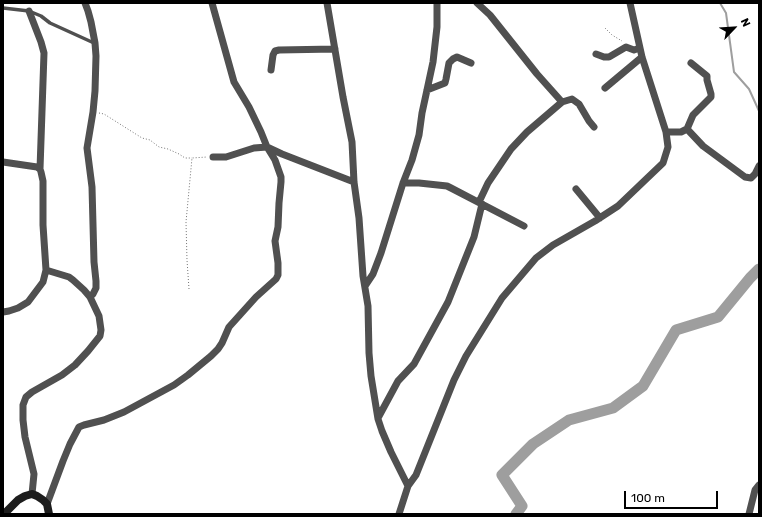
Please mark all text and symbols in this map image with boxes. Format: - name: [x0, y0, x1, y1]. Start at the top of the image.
- north arrow: [714, 8, 754, 48]
- text: N: [738, 16, 753, 29]
- scale bar: [626, 483, 720, 509]
- text: 100 m: [631, 491, 665, 505]

